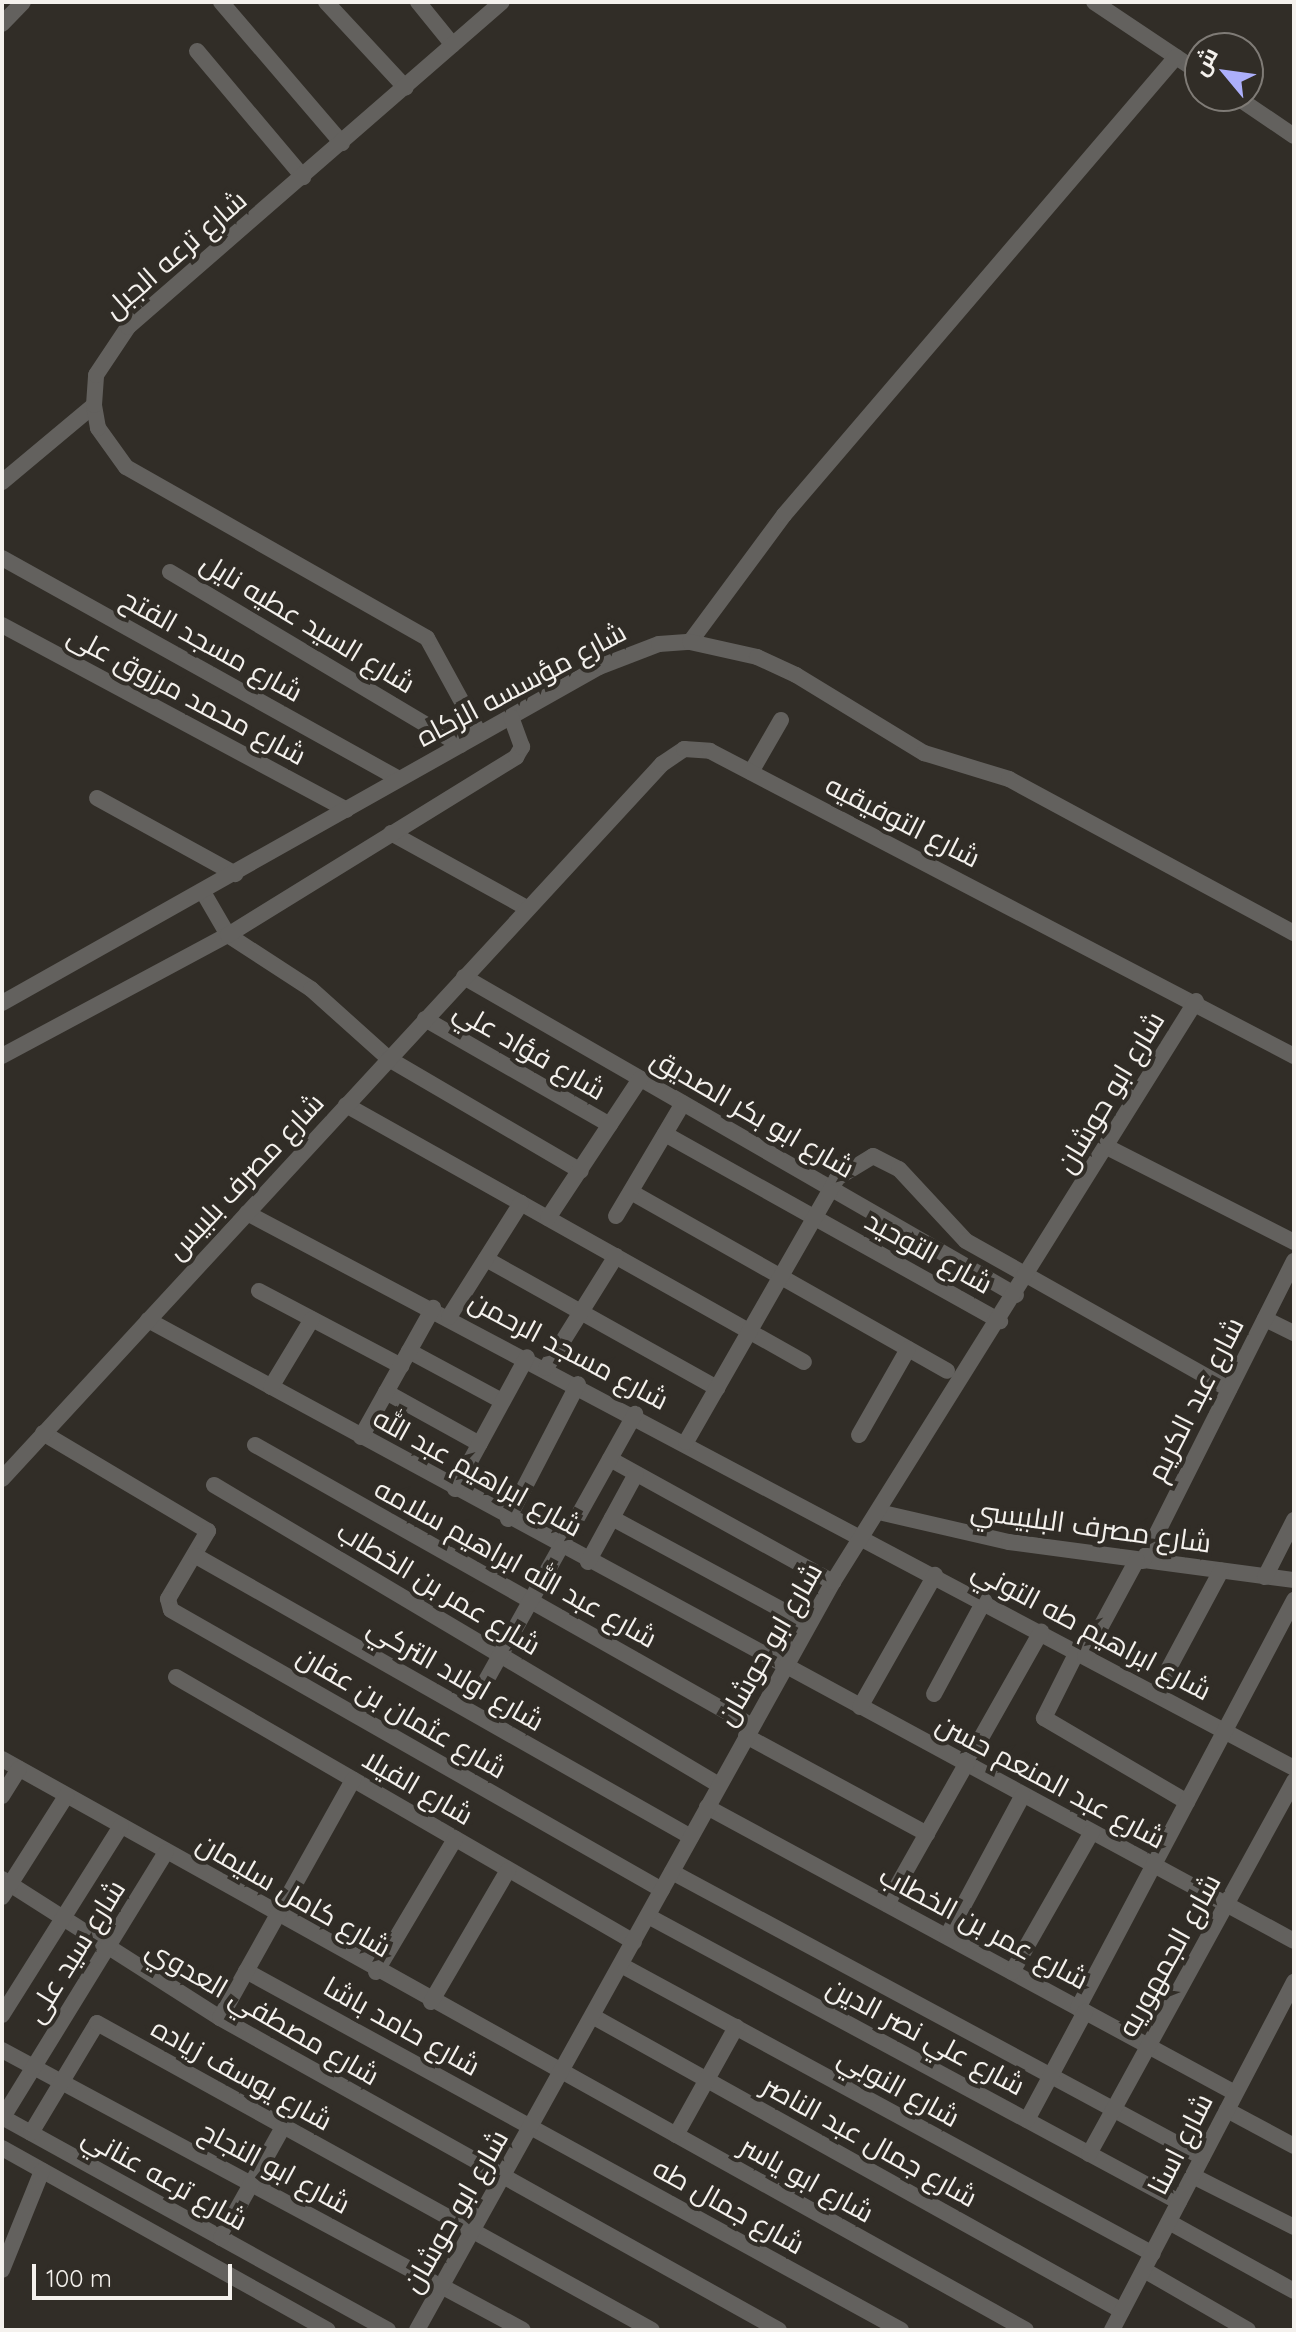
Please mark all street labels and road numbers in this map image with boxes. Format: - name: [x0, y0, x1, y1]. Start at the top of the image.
- street label: شارع ترعه الجبل: [97, 183, 253, 325]
- street label: شارع السيد عطيه نايل: [195, 546, 421, 700]
- street label: شارع مسجد الفتح: [115, 581, 309, 709]
- street label: شارع مؤسسه الزكاه: [410, 615, 632, 753]
- street label: شارع محمد مرزوق على: [62, 618, 312, 772]
- street label: شارع التوفيقيه: [820, 768, 986, 874]
- street label: شارع فؤاد علي: [448, 993, 612, 1107]
- street label: شارع ابو حوشان: [1049, 1005, 1171, 1179]
- street label: شارع ابو بكر الصديق: [645, 1041, 861, 1185]
- street label: شارع مصرف بلبيس: [159, 1086, 331, 1266]
- street label: شارع التوحيد: [860, 1203, 998, 1301]
- street label: شارع مسجد الرحمن: [464, 1283, 674, 1417]
- street label: شارع عبد الكريم: [1139, 1311, 1251, 1487]
- street label: شارع ابراهيم عبد الله: [368, 1401, 588, 1543]
- street label: شارع عبد الله ابراهيم سلامه: [369, 1471, 663, 1655]
- street label: شارع مصرف البلبيسي: [969, 1492, 1213, 1560]
- street label: شارع عمر بن الخطاب: [331, 1514, 547, 1662]
- street label: شارع ابراهيم طه التوني: [967, 1553, 1217, 1707]
- street label: شارع ابو حوشان: [709, 1557, 829, 1731]
- street label: شارع اولاد التركي: [362, 1610, 550, 1738]
- street label: شارع عثمان بن عفان: [291, 1638, 513, 1786]
- street label: شارع عبد المنعم حسن: [931, 1706, 1171, 1856]
- street label: شارع الفيلا: [357, 1742, 479, 1832]
- street label: شارع كامل سليمان: [191, 1826, 397, 1964]
- street label: شارع عمر بن الخطاب: [874, 1858, 1094, 1996]
- street label: شارع الجمهوريه: [1110, 1868, 1228, 2042]
- street label: شارع سيد على: [18, 1873, 132, 2029]
- street label: شارع مصطفي العدوي: [141, 1932, 385, 2092]
- street label: شارع حامد باشا: [318, 1969, 486, 2083]
- street label: شارع علي نصر الدين: [821, 1970, 1031, 2102]
- street label: شارع يوسف زياده: [146, 2011, 338, 2137]
- street label: شارع النوبي: [832, 2040, 966, 2134]
- street label: شارع جمال عبد الناصر: [757, 2068, 983, 2214]
- street label: شارع اسنا: [1140, 2088, 1220, 2200]
- street label: شارع ابو النجاح: [194, 2113, 356, 2221]
- street label: شارع ترعه عناني: [77, 2119, 253, 2237]
- street label: شارع ابو حوشان: [395, 2124, 515, 2298]
- street label: شارع ابو ياسر: [734, 2129, 880, 2229]
- street label: شارع جمال طه: [647, 2151, 811, 2261]

